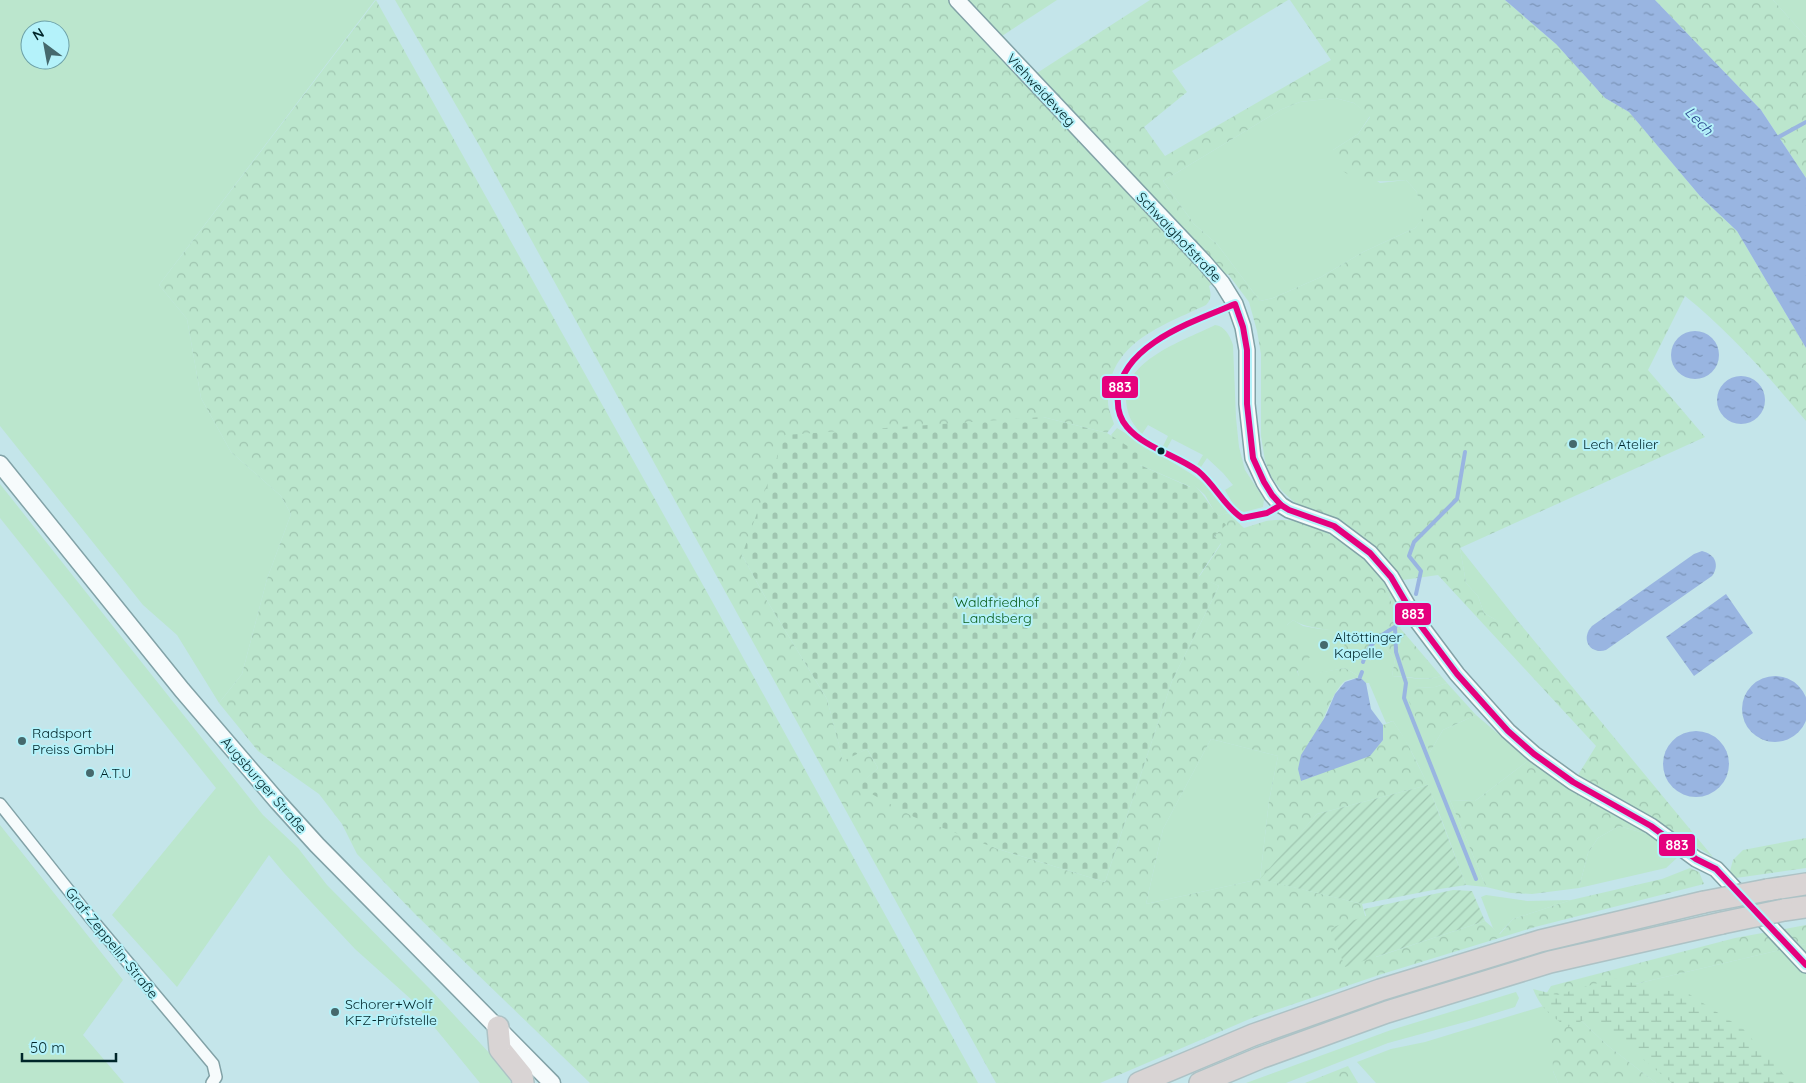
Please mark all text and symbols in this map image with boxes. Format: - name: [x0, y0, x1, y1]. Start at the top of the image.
- north arrow: [20, 20, 70, 70]
- text: N: [29, 24, 47, 44]
- street label: Viehweideweg: [1003, 50, 1079, 130]
- water label: Lech: [1681, 102, 1718, 139]
- street label: Schwaighofstraße: [1133, 188, 1225, 286]
- line badge: 883: [1101, 375, 1139, 399]
- text: 883: [1109, 378, 1131, 396]
- place label: Lech Atelier: [1583, 435, 1659, 453]
- marker: Lech Atelier: [1567, 438, 1579, 450]
- unlabelled marker: [1156, 446, 1166, 456]
- park label: Waldfriedhof Landsberg: [955, 593, 1039, 627]
- line badge: 883: [1394, 602, 1432, 626]
- text: 883: [1402, 605, 1424, 623]
- place label: Altöttinger Kapelle: [1334, 628, 1402, 662]
- marker: Altöttinger Kapelle: [1318, 639, 1330, 651]
- place label: Radsport Preiss GmbH: [32, 724, 114, 758]
- street label: Augsburger Straße: [217, 733, 311, 837]
- marker: Radsport Preiss GmbH: [16, 735, 28, 747]
- place label: A.T.U: [100, 764, 131, 782]
- marker: A.T.U: [84, 767, 96, 779]
- line badge: 883: [1658, 833, 1696, 857]
- text: 883: [1666, 836, 1688, 854]
- street label: Graf-Zeppelin-Straße: [62, 884, 163, 1002]
- place label: Schorer+Wolf KFZ-Prüfstelle: [345, 995, 437, 1029]
- marker: Schorer+Wolf KFZ-Prüfstelle: [329, 1006, 341, 1018]
- scale bar: [22, 1030, 116, 1062]
- text: 50 m: [30, 1038, 65, 1057]

